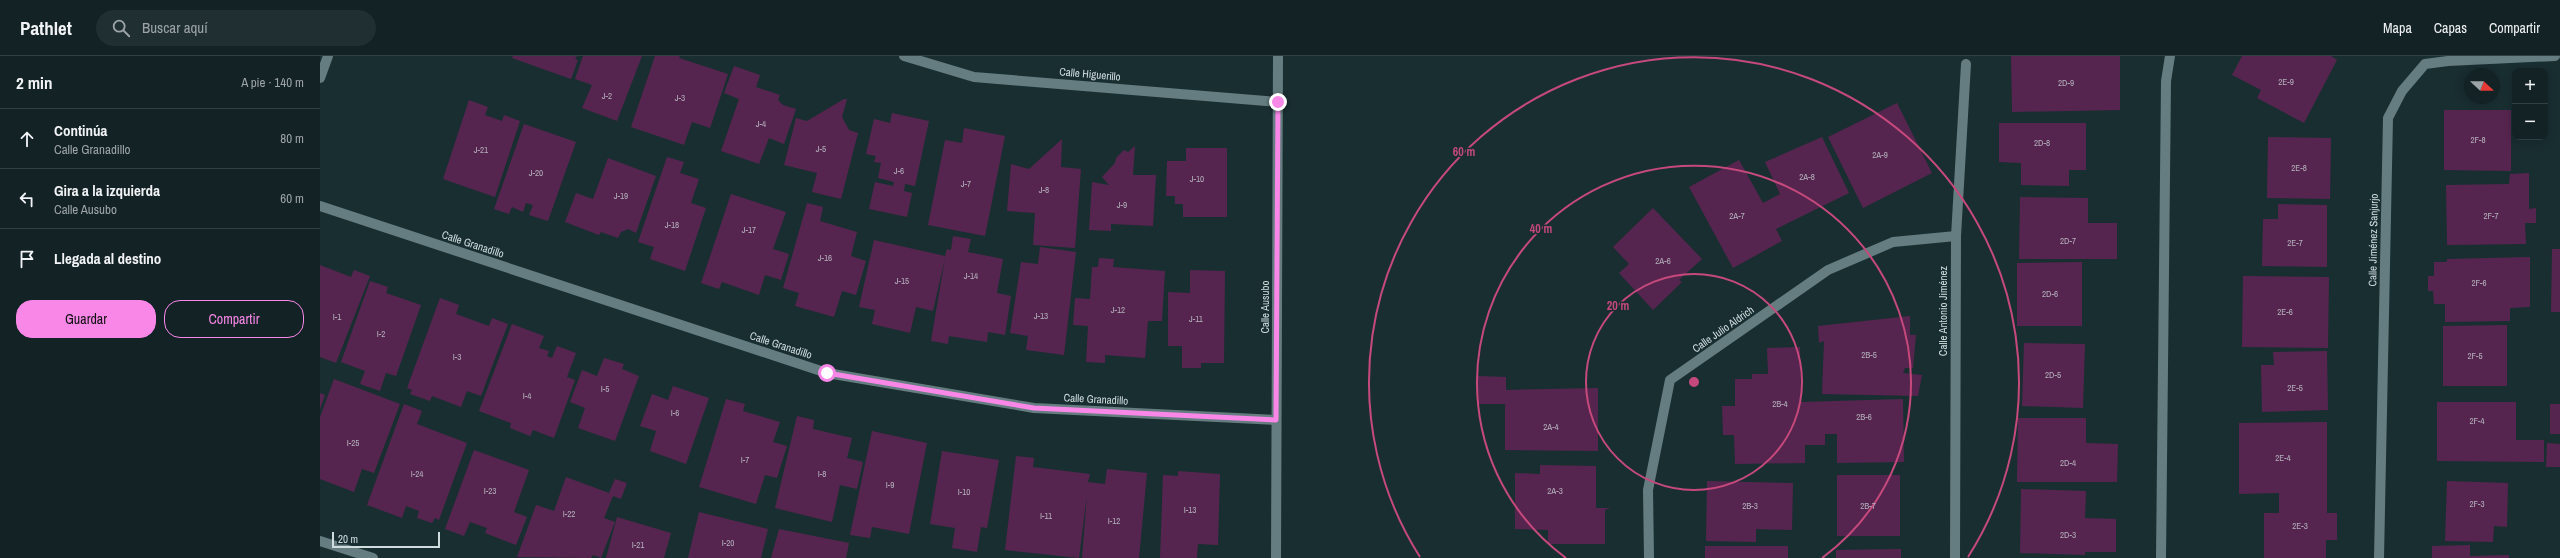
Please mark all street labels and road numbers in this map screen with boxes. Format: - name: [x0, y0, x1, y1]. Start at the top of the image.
- street label: Calle Higuerillo: [1059, 64, 1121, 84]
- street label: Calle Jiménez Sanjurjo: [2365, 194, 2381, 286]
- street label: Calle Granadillo: [440, 227, 506, 261]
- street label: Calle Antonio Jiménez: [1936, 265, 1950, 356]
- street label: Calle Ausubo: [1258, 280, 1272, 334]
- street label: Calle Julio Aldrich: [1689, 303, 1757, 355]
- street label: Calle Granadillo: [748, 328, 814, 362]
- street label: Calle Granadillo: [1063, 390, 1129, 408]

